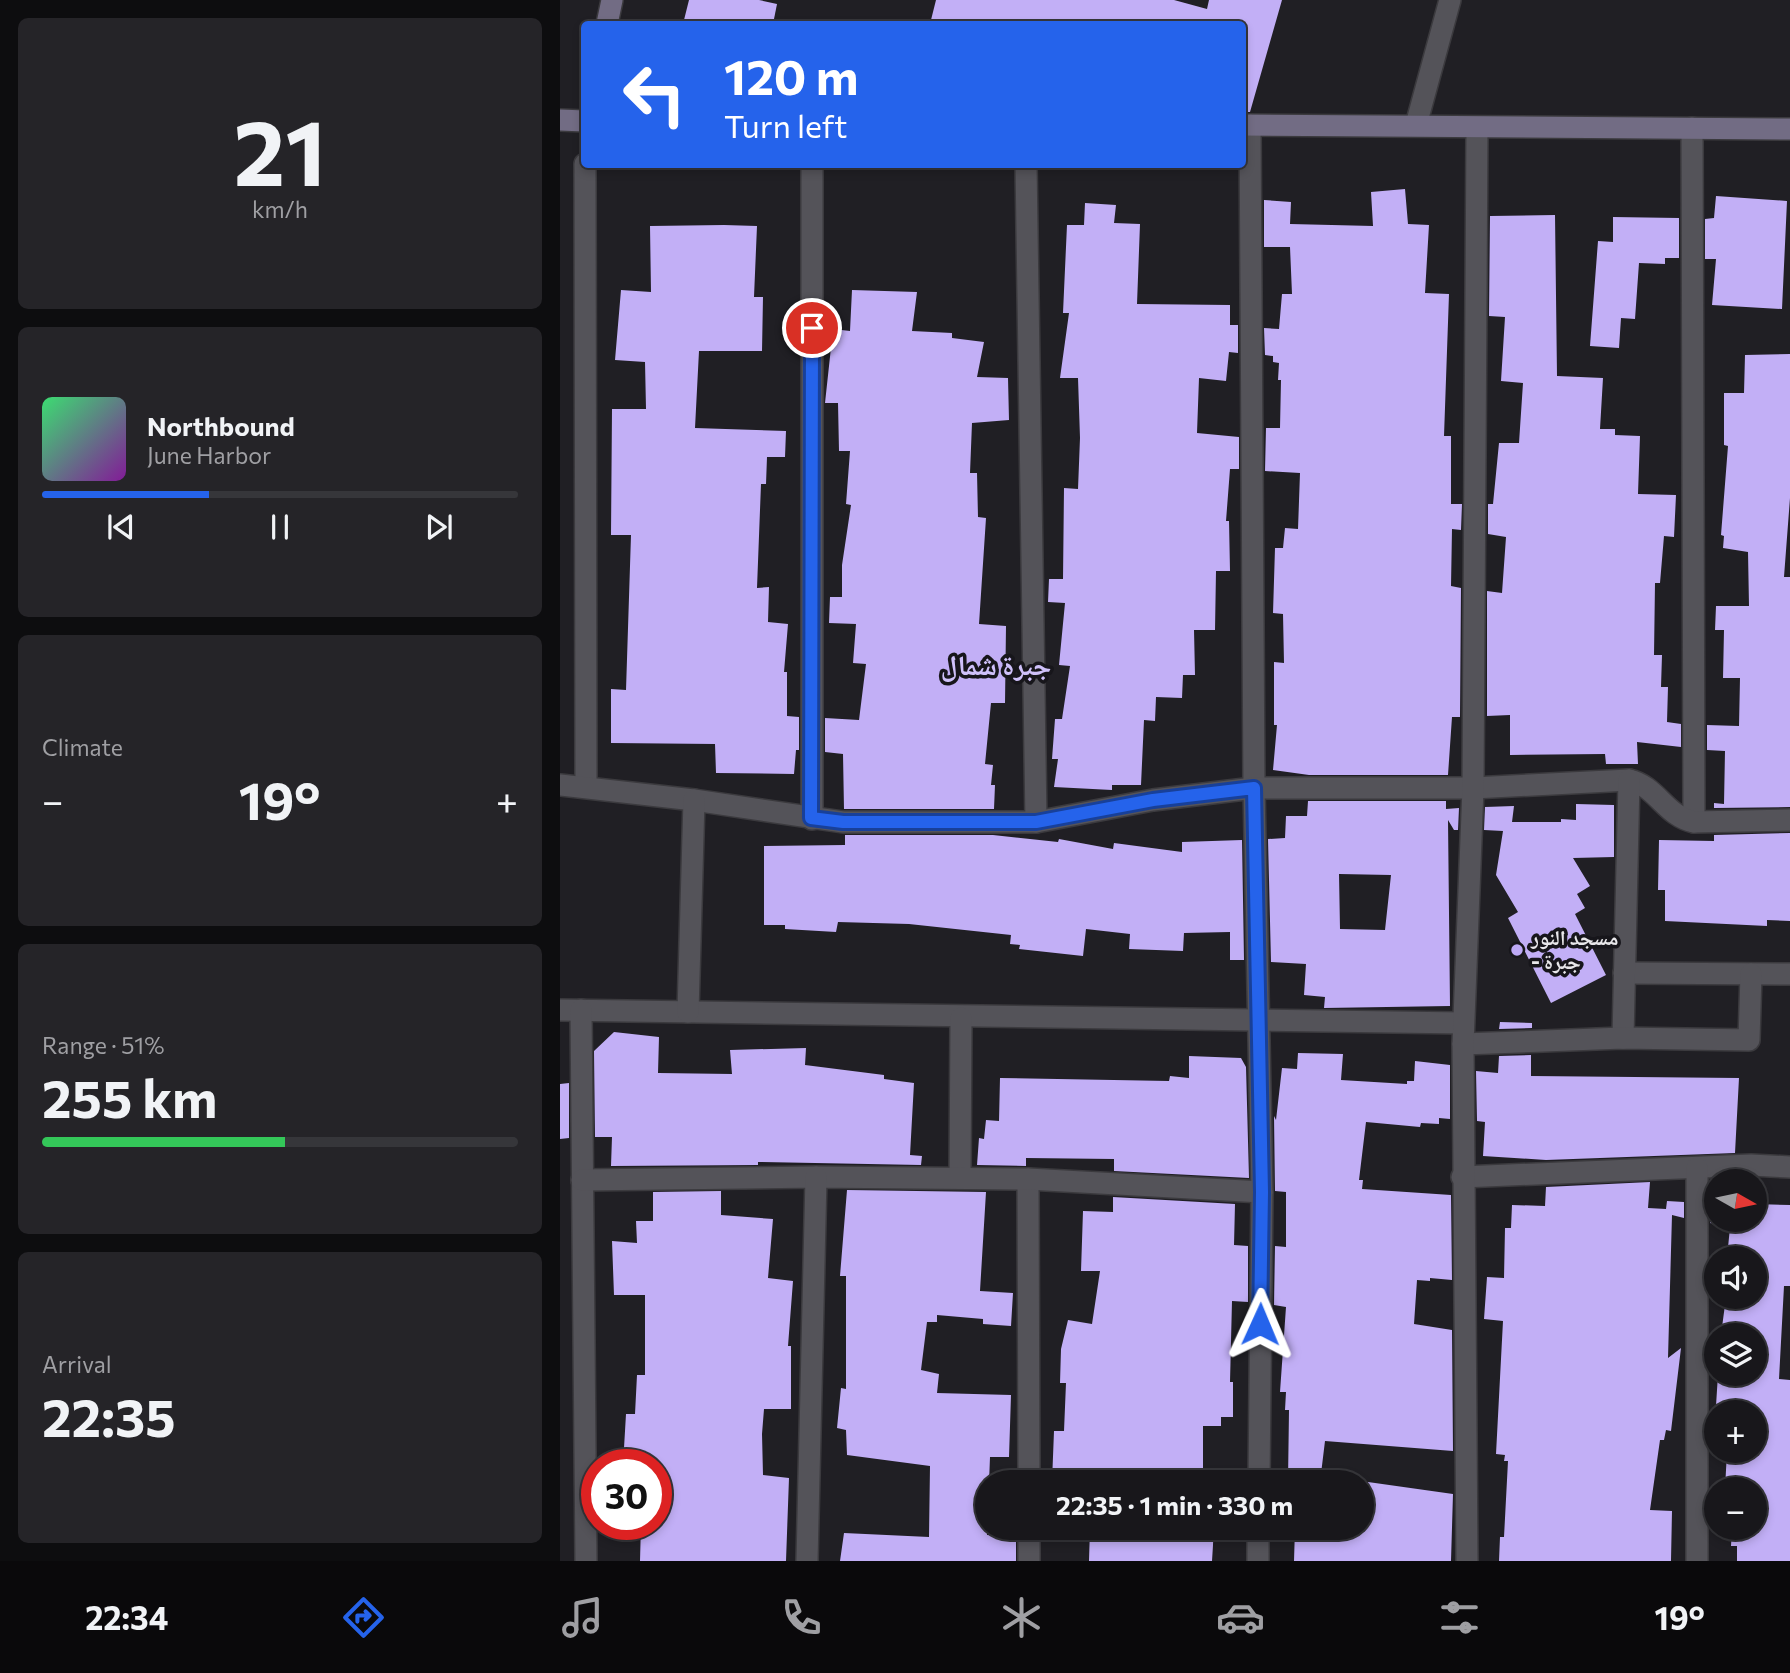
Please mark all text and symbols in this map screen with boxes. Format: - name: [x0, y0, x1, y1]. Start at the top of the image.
- text: 120 m: [724, 45, 858, 105]
- icon: left: [609, 49, 700, 140]
- text: 21: [234, 93, 326, 205]
- text: Turn left: [724, 105, 848, 145]
- text: km/h: [252, 195, 308, 223]
- pin: [782, 298, 842, 358]
- icon: arrive: [793, 309, 831, 347]
- text: Northbound: [147, 410, 295, 441]
- text: June Harbor: [147, 441, 271, 469]
- icon: previous: [102, 508, 140, 546]
- icon: pause: [261, 508, 299, 546]
- icon: next: [420, 508, 458, 546]
- district label: جبرة شمال: [940, 647, 1052, 682]
- text: Climate: [42, 733, 123, 761]
- text: 19°: [239, 767, 320, 831]
- text: −: [42, 776, 64, 823]
- text: +: [496, 776, 518, 823]
- place label: مسجد النور - جبرة: [1530, 924, 1618, 974]
- marker: مسجد النور - جبرة: [1509, 942, 1525, 958]
- text: Range · 51%: [42, 1031, 164, 1059]
- text: 255 km: [42, 1065, 217, 1129]
- north arrow: [1704, 1169, 1768, 1232]
- map controls: [1704, 1169, 1767, 1540]
- button: sound: [1704, 1246, 1767, 1309]
- position arrow: [1223, 1287, 1297, 1361]
- button: layers: [1704, 1323, 1767, 1386]
- text: Arrival: [42, 1350, 112, 1378]
- text: 22:35: [42, 1384, 176, 1448]
- button: +: [1704, 1400, 1767, 1463]
- speed limit sign: 30: [581, 1449, 672, 1540]
- button: −: [1704, 1477, 1767, 1540]
- text: 22:35 · 1 min · 330 m: [1056, 1489, 1293, 1520]
- icon: directions: [339, 1593, 388, 1642]
- icon: music: [558, 1593, 607, 1642]
- icon: phone: [777, 1593, 826, 1642]
- icon: climate: [997, 1593, 1046, 1642]
- icon: car: [1216, 1593, 1265, 1642]
- icon: filters: [1435, 1593, 1484, 1642]
- text: 22:34: [85, 1597, 168, 1637]
- text: 19°: [1655, 1597, 1705, 1637]

